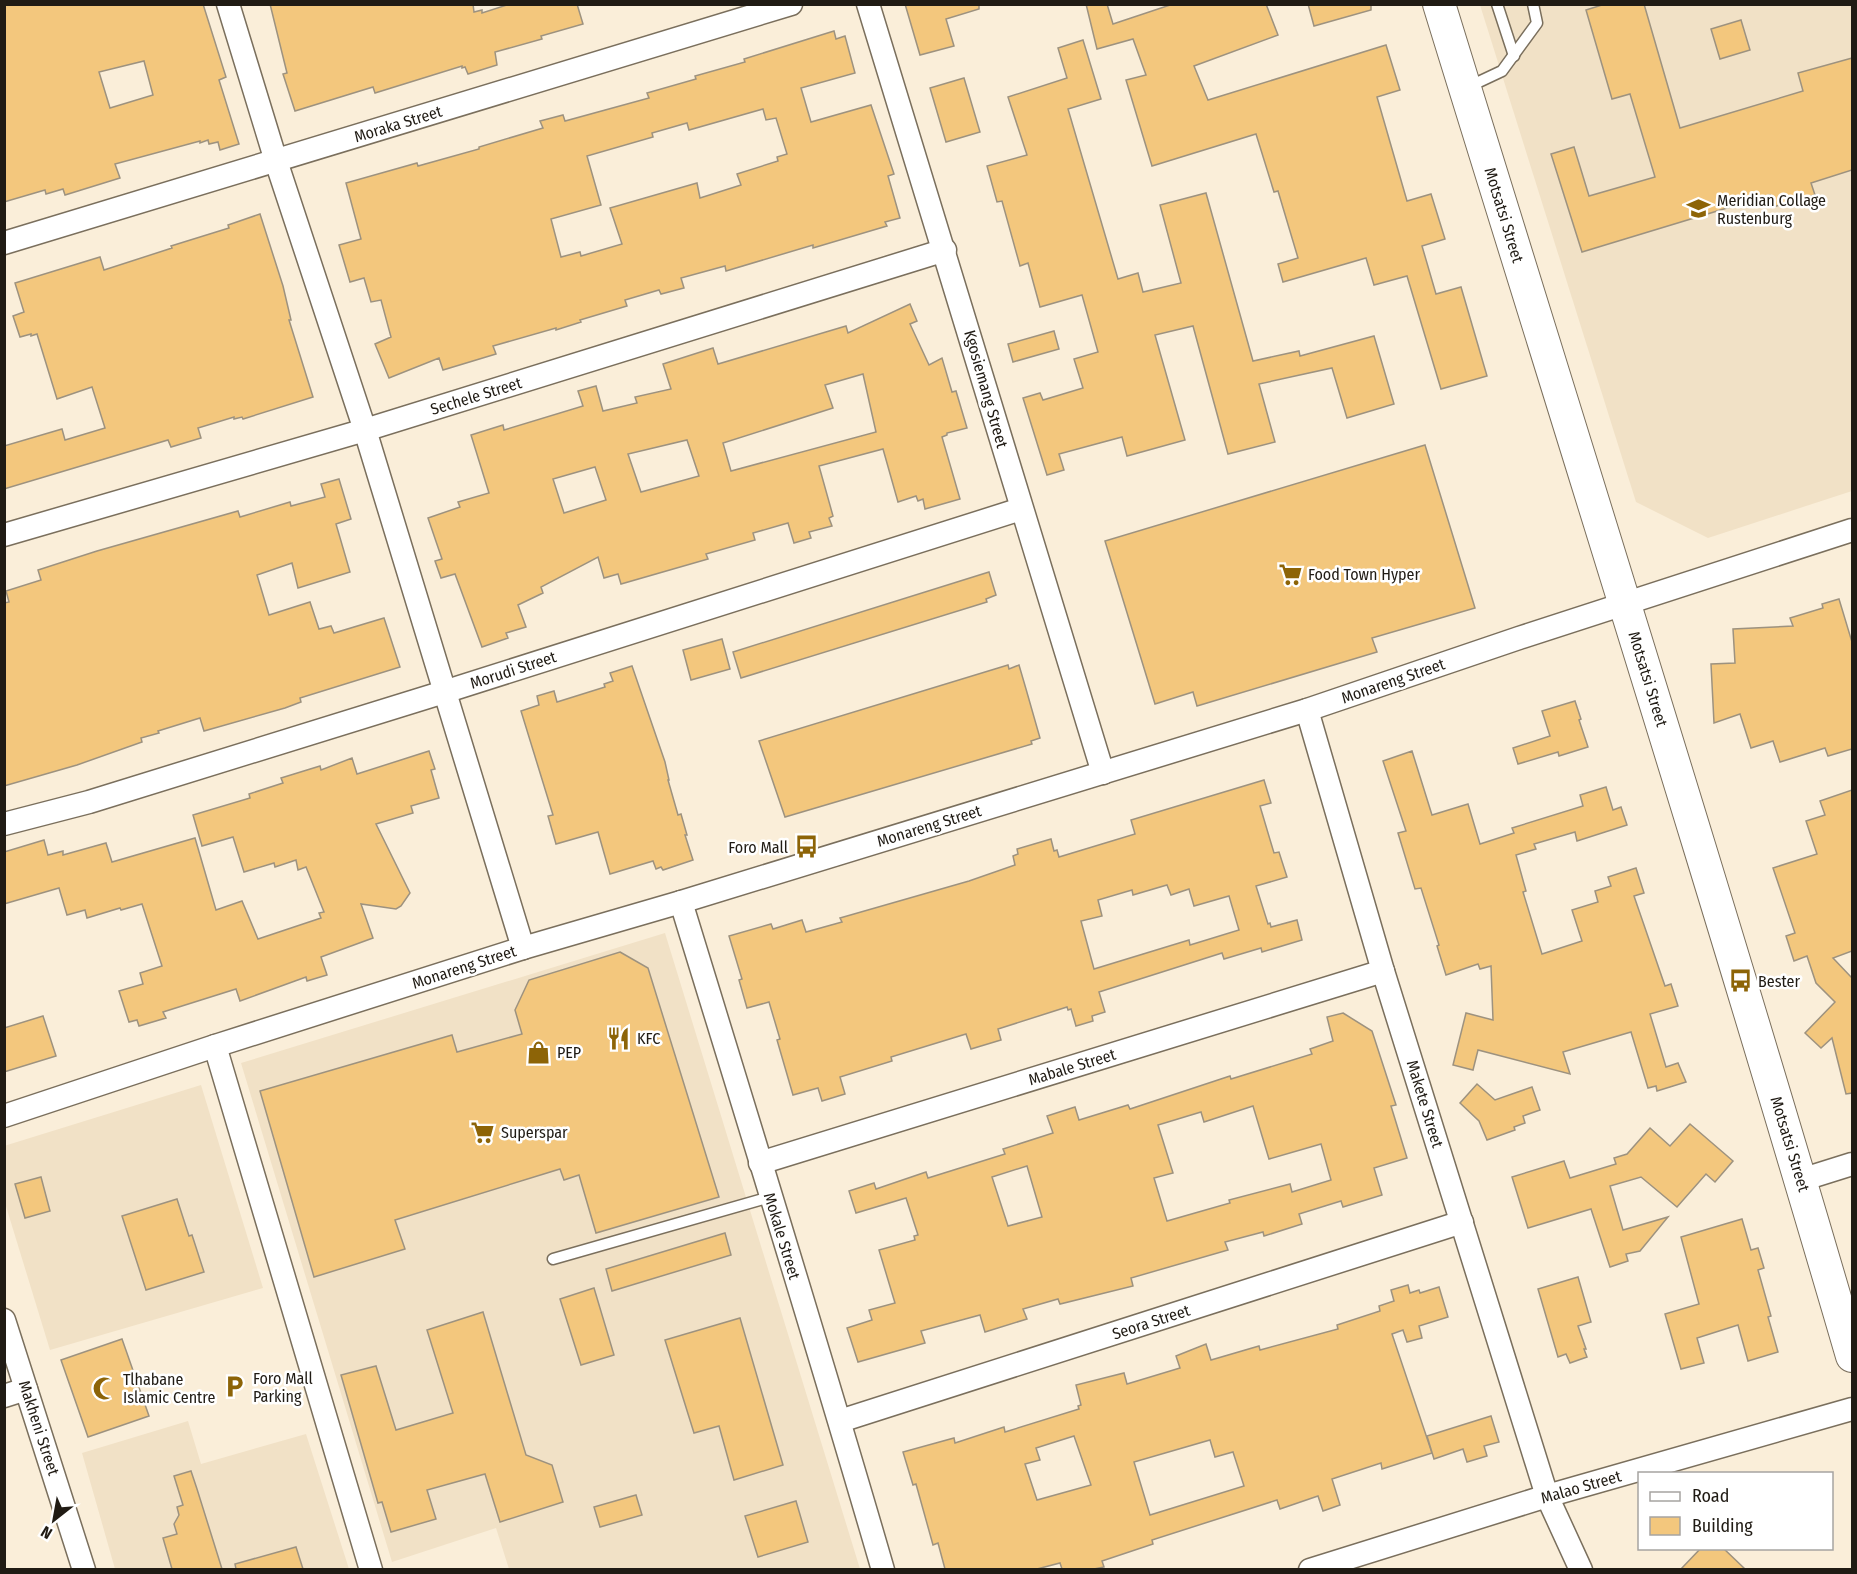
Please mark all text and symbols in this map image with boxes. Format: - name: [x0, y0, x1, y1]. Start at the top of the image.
- street label: Moraka Street: [352, 101, 445, 146]
- street label: Motsatsi Street: [1480, 165, 1528, 266]
- place label: Meridian Collage Rustenburg: [1717, 191, 1826, 228]
- school or university icon: Meridian Collage Rustenburg: [1686, 196, 1712, 222]
- street label: Kgosiemang Street: [960, 328, 1012, 451]
- street label: Sechele Street: [428, 373, 525, 419]
- supermarket icon: Food Town Hyper: [1277, 561, 1303, 587]
- place label: Food Town Hyper: [1308, 565, 1420, 584]
- street label: Motsatsi Street: [1624, 629, 1672, 730]
- street label: Morudi Street: [468, 647, 559, 693]
- street label: Monareng Street: [1339, 654, 1448, 708]
- street label: Monareng Street: [874, 801, 984, 851]
- bus stop icon: Foro Mall: [793, 834, 819, 860]
- place label: Foro Mall: [728, 838, 788, 857]
- street label: Monareng Street: [410, 941, 519, 993]
- bus stop icon: Bester: [1727, 968, 1753, 994]
- place label: Bester: [1758, 972, 1800, 991]
- restaurant icon: KFC: [606, 1025, 632, 1051]
- place label: KFC: [637, 1029, 660, 1048]
- shop icon: PEP: [526, 1039, 552, 1065]
- place label: PEP: [557, 1043, 581, 1062]
- street label: Mabale Street: [1026, 1044, 1119, 1089]
- street label: Makete Street: [1403, 1058, 1448, 1151]
- street label: Motsatsi Street: [1766, 1094, 1814, 1195]
- supermarket icon: Superspar: [470, 1119, 496, 1145]
- place label: Superspar: [501, 1123, 568, 1142]
- street label: Mokale Street: [760, 1190, 804, 1282]
- street label: Seora Street: [1110, 1300, 1193, 1343]
- place label: Foro Mall Parking: [253, 1369, 313, 1406]
- place label: Tlhabane Islamic Centre: [123, 1370, 215, 1407]
- parking icon: Foro Mall Parking: [222, 1374, 248, 1400]
- mosque icon: Tlhabane Islamic Centre: [92, 1375, 118, 1401]
- street label: Makheni Street: [15, 1378, 64, 1479]
- street label: Malao Street: [1539, 1466, 1624, 1508]
- legend: [1638, 1472, 1833, 1550]
- text: Road: [1692, 1485, 1729, 1507]
- north arrow: [24, 1490, 84, 1550]
- text: Building: [1692, 1515, 1753, 1537]
- text: N: [38, 1522, 56, 1543]

